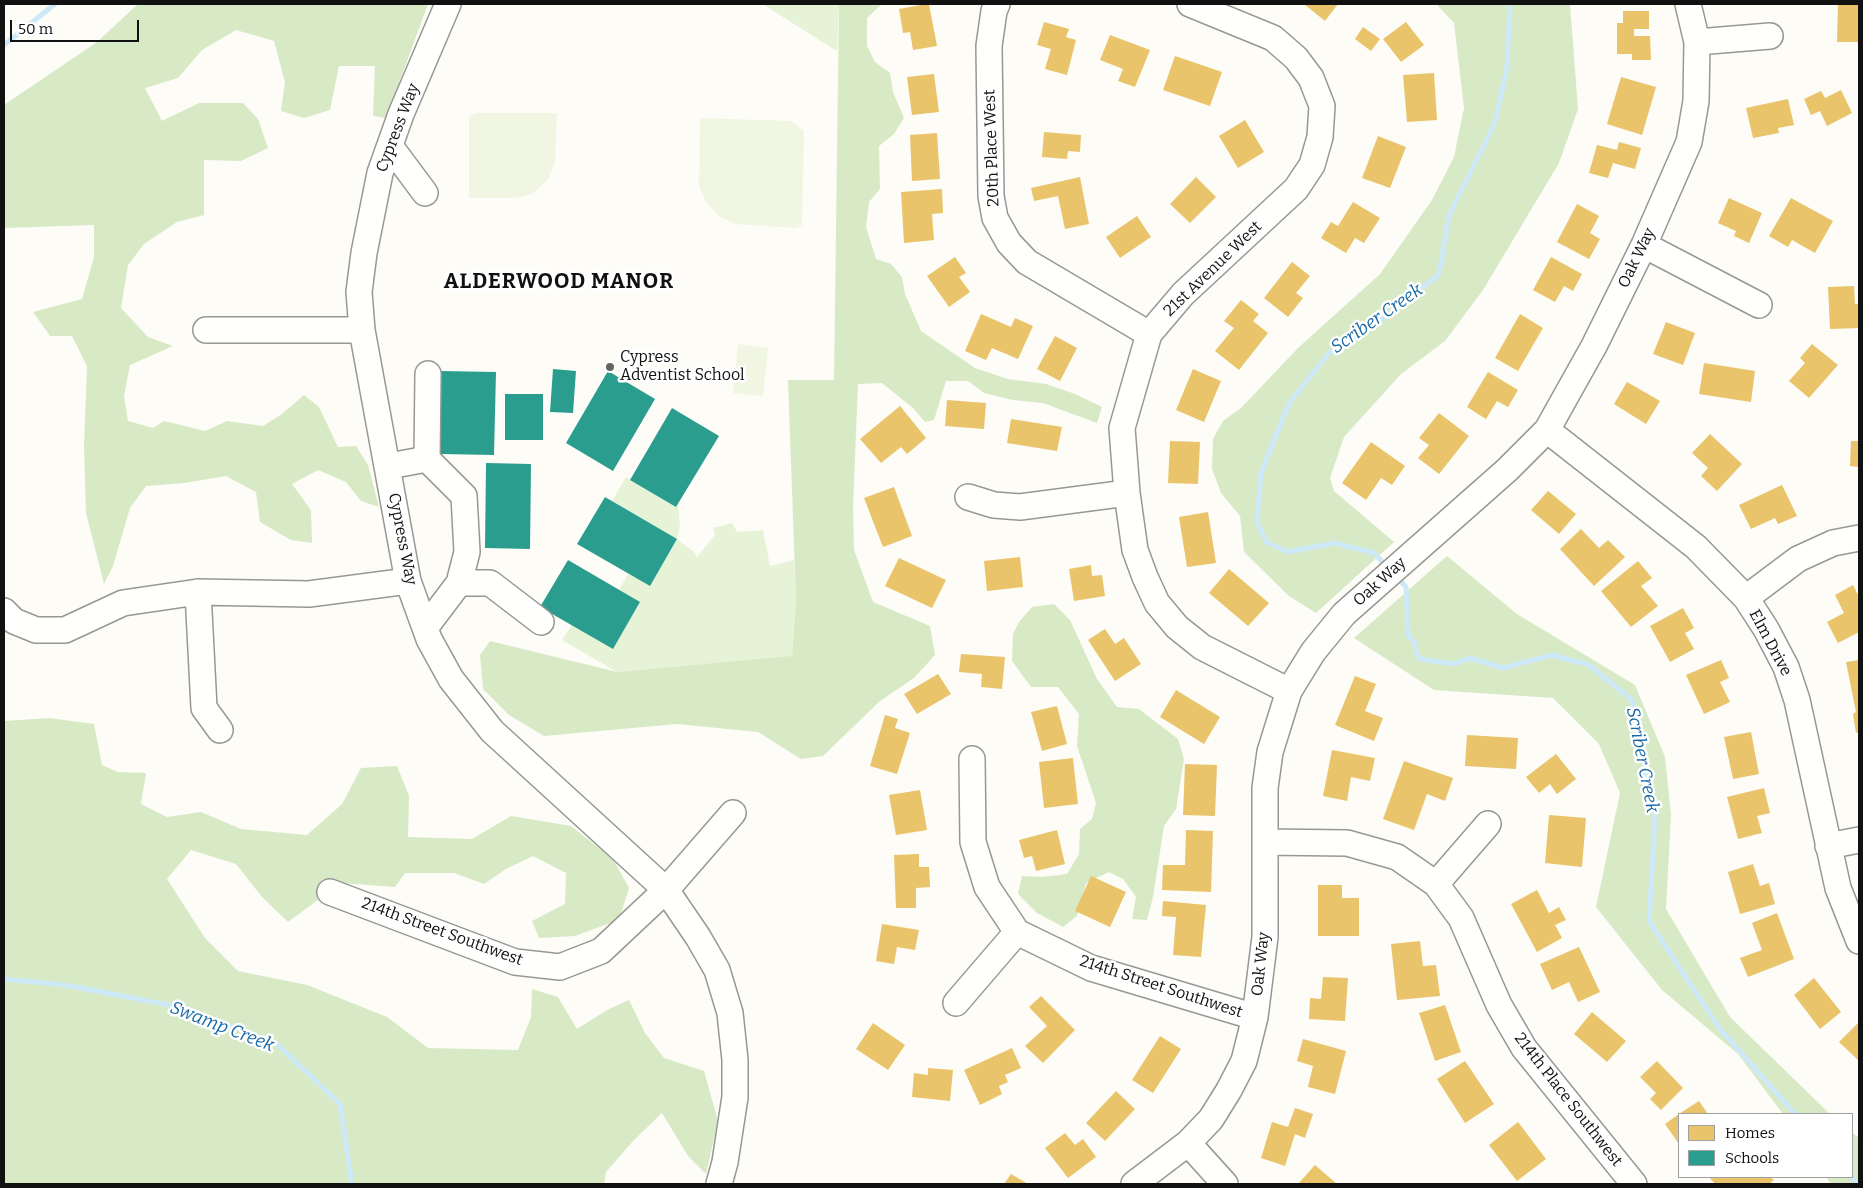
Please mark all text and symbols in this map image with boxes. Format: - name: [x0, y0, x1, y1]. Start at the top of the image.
- scale bar: [12, 10, 141, 42]
- text: 50 m: [18, 20, 53, 38]
- street label: Cypress Way: [372, 81, 424, 175]
- street label: 20th Place West: [980, 89, 1004, 207]
- street label: 21st Avenue West: [1160, 217, 1266, 321]
- street label: Oak Way: [1614, 225, 1660, 291]
- district label: ALDERWOOD MANOR: [442, 269, 676, 295]
- water label: Scriber Creek: [1327, 279, 1427, 359]
- place label: Cypress Adventist School: [620, 348, 745, 386]
- marker: Cypress Adventist School: [604, 361, 616, 373]
- street label: Cypress Way: [384, 491, 420, 587]
- street label: Oak Way: [1350, 553, 1410, 611]
- street label: Elm Drive: [1745, 607, 1795, 679]
- water label: Scriber Creek: [1621, 705, 1663, 815]
- street label: 214th Street Southwest: [359, 894, 525, 970]
- street label: Oak Way: [1248, 931, 1274, 997]
- street label: 214th Street Southwest: [1077, 952, 1245, 1022]
- water label: Swamp Creek: [167, 997, 277, 1057]
- street label: 214th Place Southwest: [1510, 1029, 1626, 1171]
- legend: [1678, 1113, 1853, 1178]
- text: Homes: [1725, 1124, 1775, 1142]
- text: Schools: [1725, 1149, 1779, 1167]

